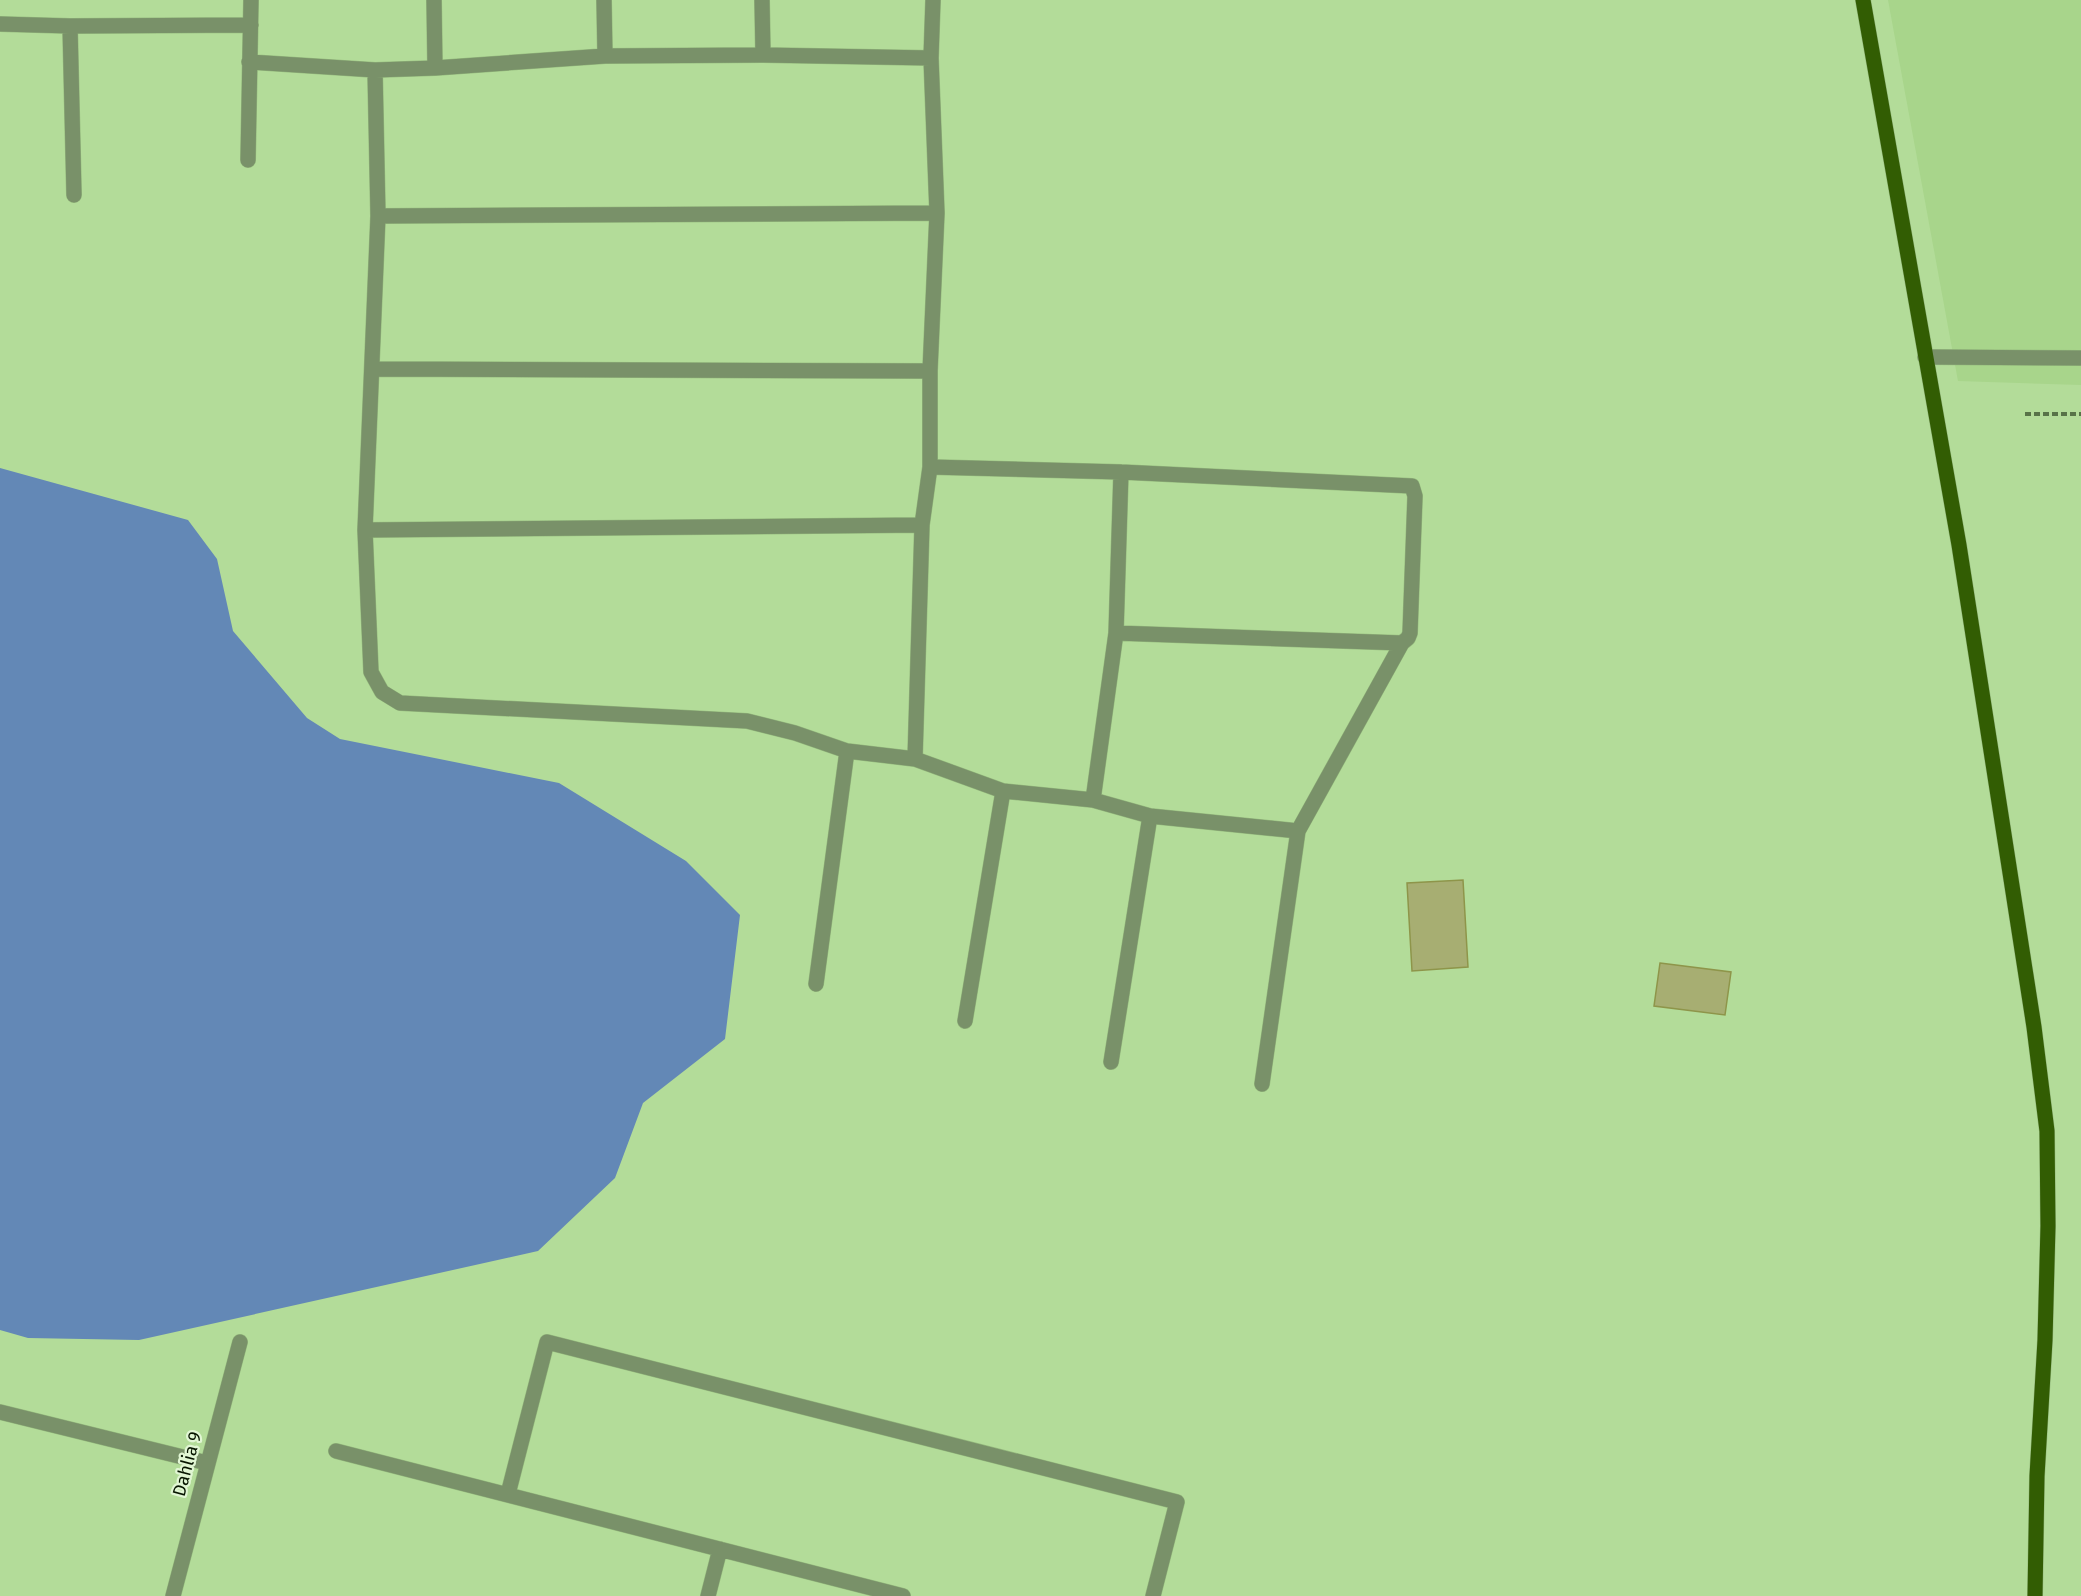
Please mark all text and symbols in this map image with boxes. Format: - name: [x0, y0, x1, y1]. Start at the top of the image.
- street label: Dahlia 9: [168, 1429, 206, 1499]

